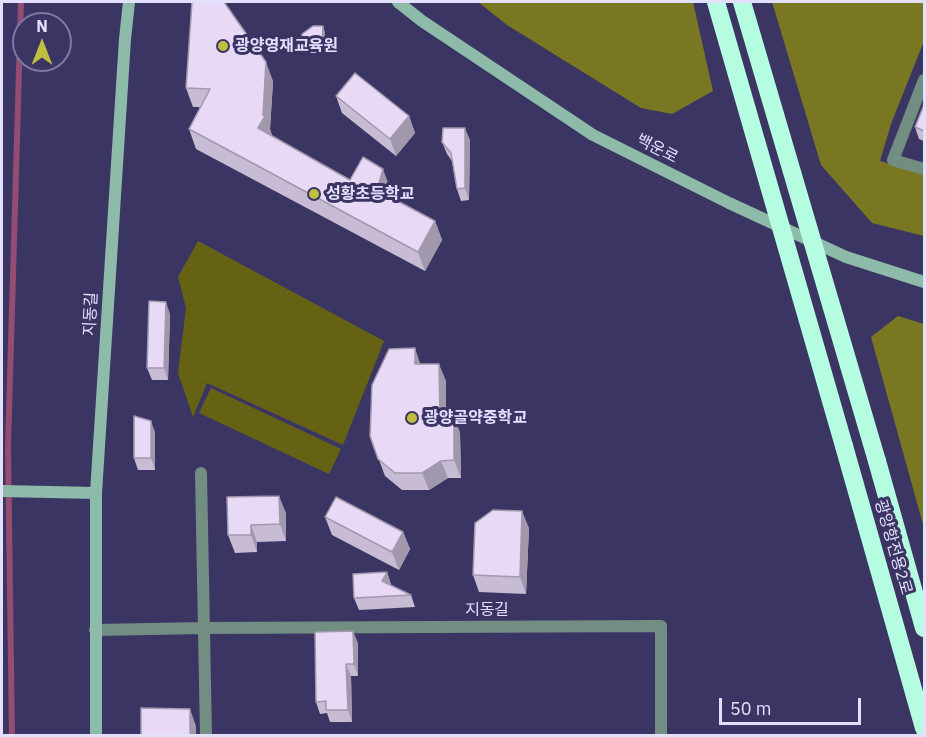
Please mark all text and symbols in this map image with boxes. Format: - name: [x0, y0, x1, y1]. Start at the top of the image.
- north arrow: [12, 12, 72, 72]
- text: N: [36, 16, 48, 36]
- place label: 광양영재교육원: [235, 36, 338, 56]
- marker: 광양영재교육원: [216, 39, 230, 53]
- street label: 백운로: [633, 130, 681, 168]
- place label: 성황초등학교: [326, 184, 414, 204]
- marker: 성황초등학교: [307, 187, 321, 201]
- street label: 지동길: [80, 291, 102, 337]
- place label: 광양골약중학교: [424, 408, 527, 428]
- marker: 광양골약중학교: [405, 411, 419, 425]
- street label: 광양항전용2로: [870, 497, 916, 597]
- street label: 지동길: [465, 600, 509, 620]
- scale bar: [722, 686, 864, 724]
- text: 50 m: [730, 697, 772, 720]

